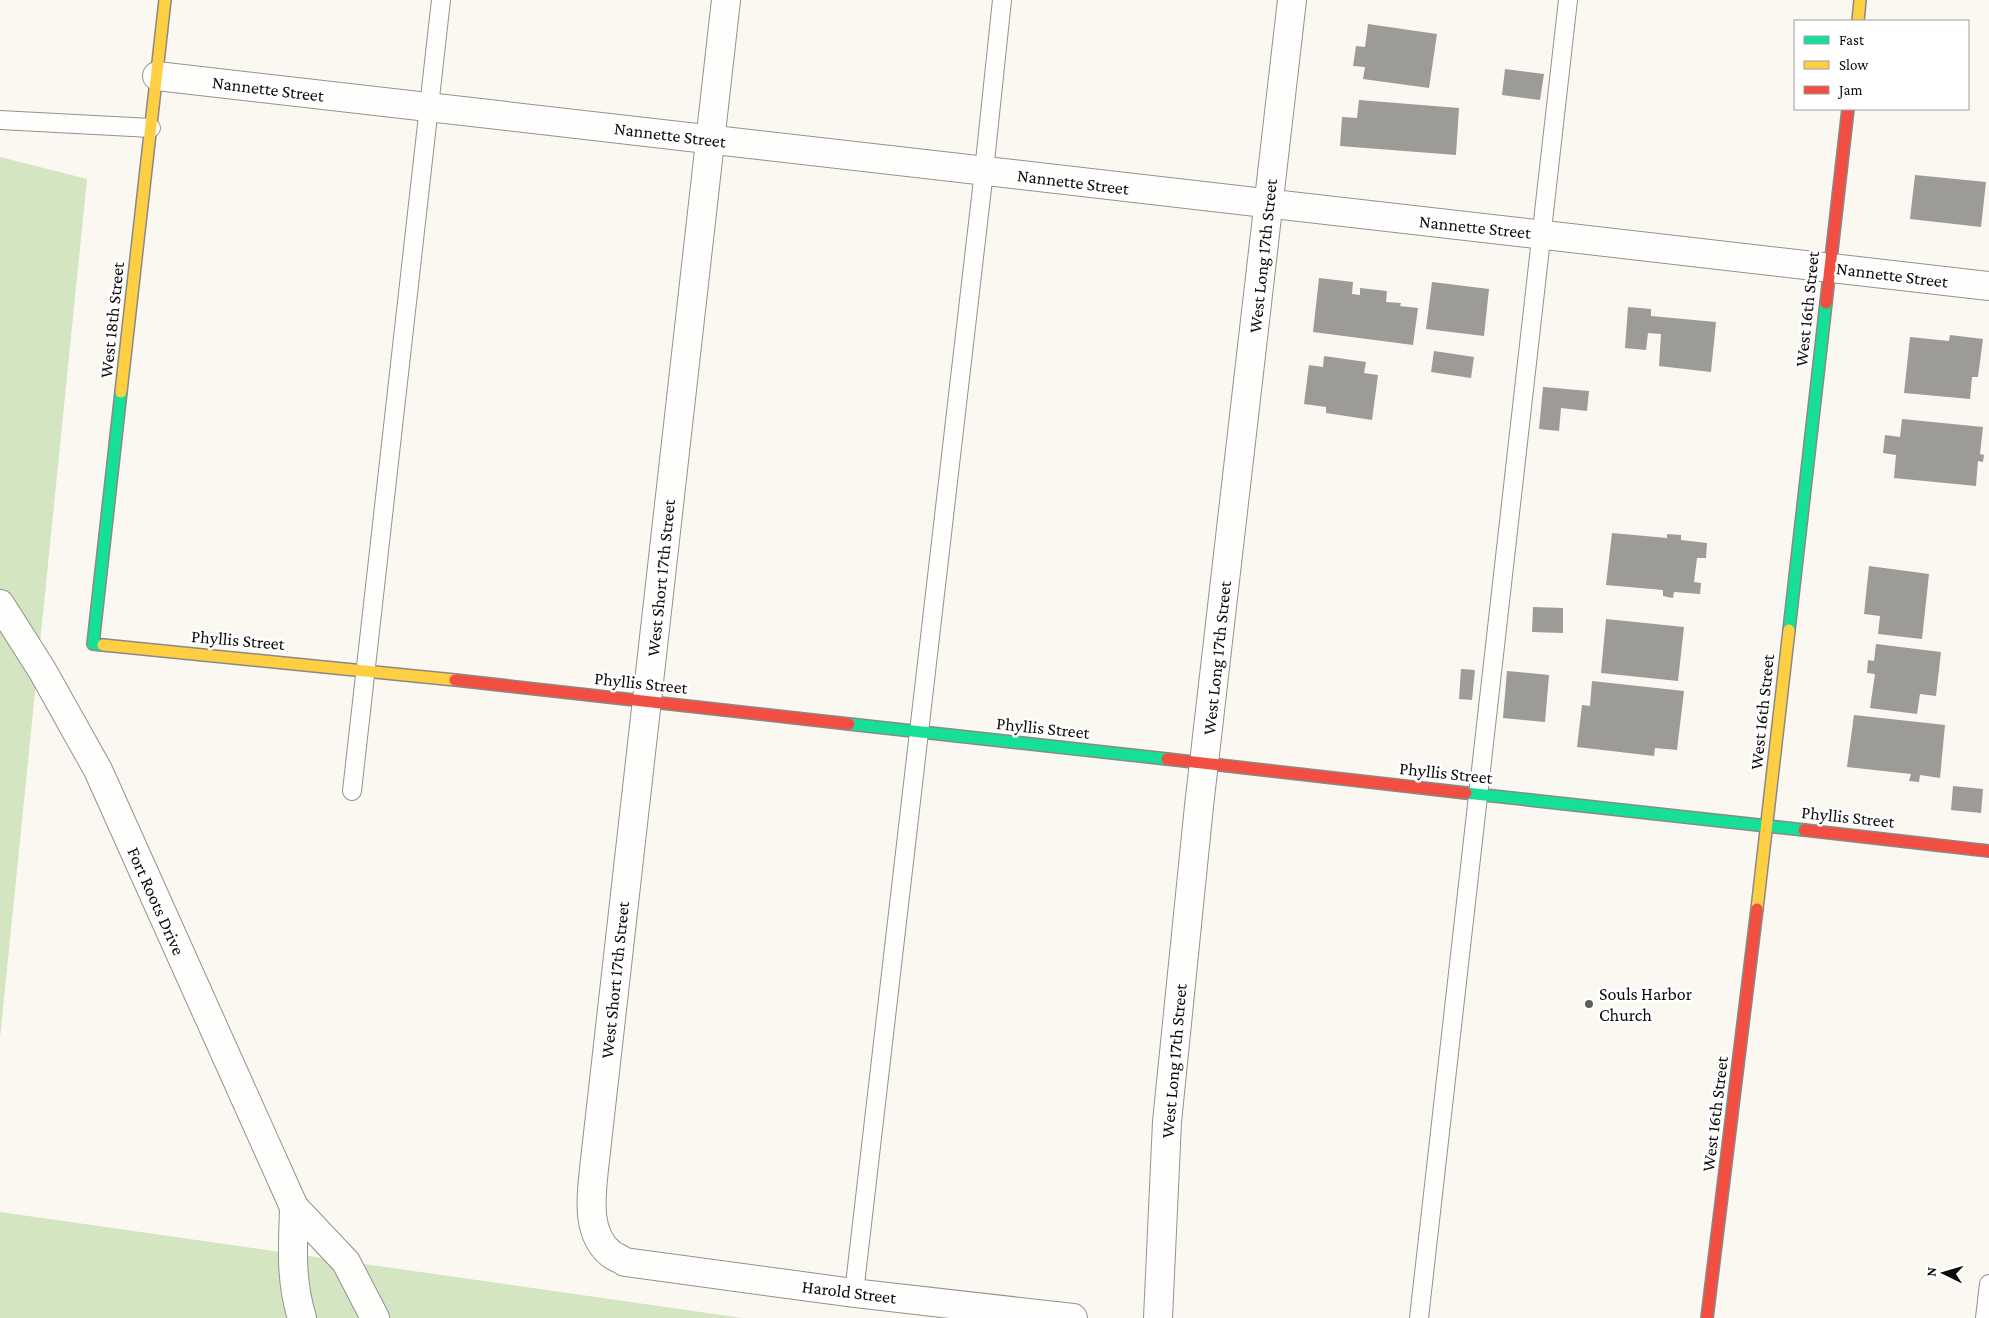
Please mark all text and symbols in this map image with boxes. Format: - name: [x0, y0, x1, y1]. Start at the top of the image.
- legend: [1794, 20, 1969, 110]
- text: Fast: [1839, 32, 1865, 48]
- text: Slow: [1839, 57, 1869, 73]
- street label: Nannette Street: [211, 72, 326, 106]
- text: Jam: [1837, 82, 1862, 99]
- street label: Nannette Street: [613, 118, 728, 152]
- street label: Nannette Street: [1016, 165, 1131, 199]
- street label: West Long 17th Street: [1245, 177, 1281, 334]
- street label: Nannette Street: [1418, 211, 1533, 243]
- street label: West 16th Street: [1791, 249, 1823, 368]
- street label: Nannette Street: [1835, 258, 1950, 292]
- street label: West 18th Street: [96, 260, 128, 379]
- street label: West Short 17th Street: [643, 497, 679, 658]
- street label: West Long 17th Street: [1199, 579, 1235, 736]
- street label: Phyllis Street: [190, 626, 287, 654]
- street label: West 16th Street: [1746, 652, 1778, 771]
- street label: Phyllis Street: [593, 668, 690, 698]
- street label: Phyllis Street: [995, 713, 1092, 743]
- street label: Phyllis Street: [1398, 758, 1495, 788]
- street label: Phyllis Street: [1800, 802, 1897, 832]
- street label: Fort Roots Drive: [123, 844, 189, 958]
- street label: West Short 17th Street: [597, 899, 633, 1060]
- street label: West Long 17th Street: [1157, 982, 1191, 1139]
- place label: Souls Harbor Church: [1599, 984, 1693, 1025]
- marker: Souls Harbor Church: [1583, 998, 1595, 1010]
- street label: West 16th Street: [1698, 1054, 1732, 1173]
- north arrow: [1919, 1248, 1969, 1298]
- text: N: [1923, 1266, 1939, 1277]
- street label: Harold Street: [801, 1276, 898, 1308]

